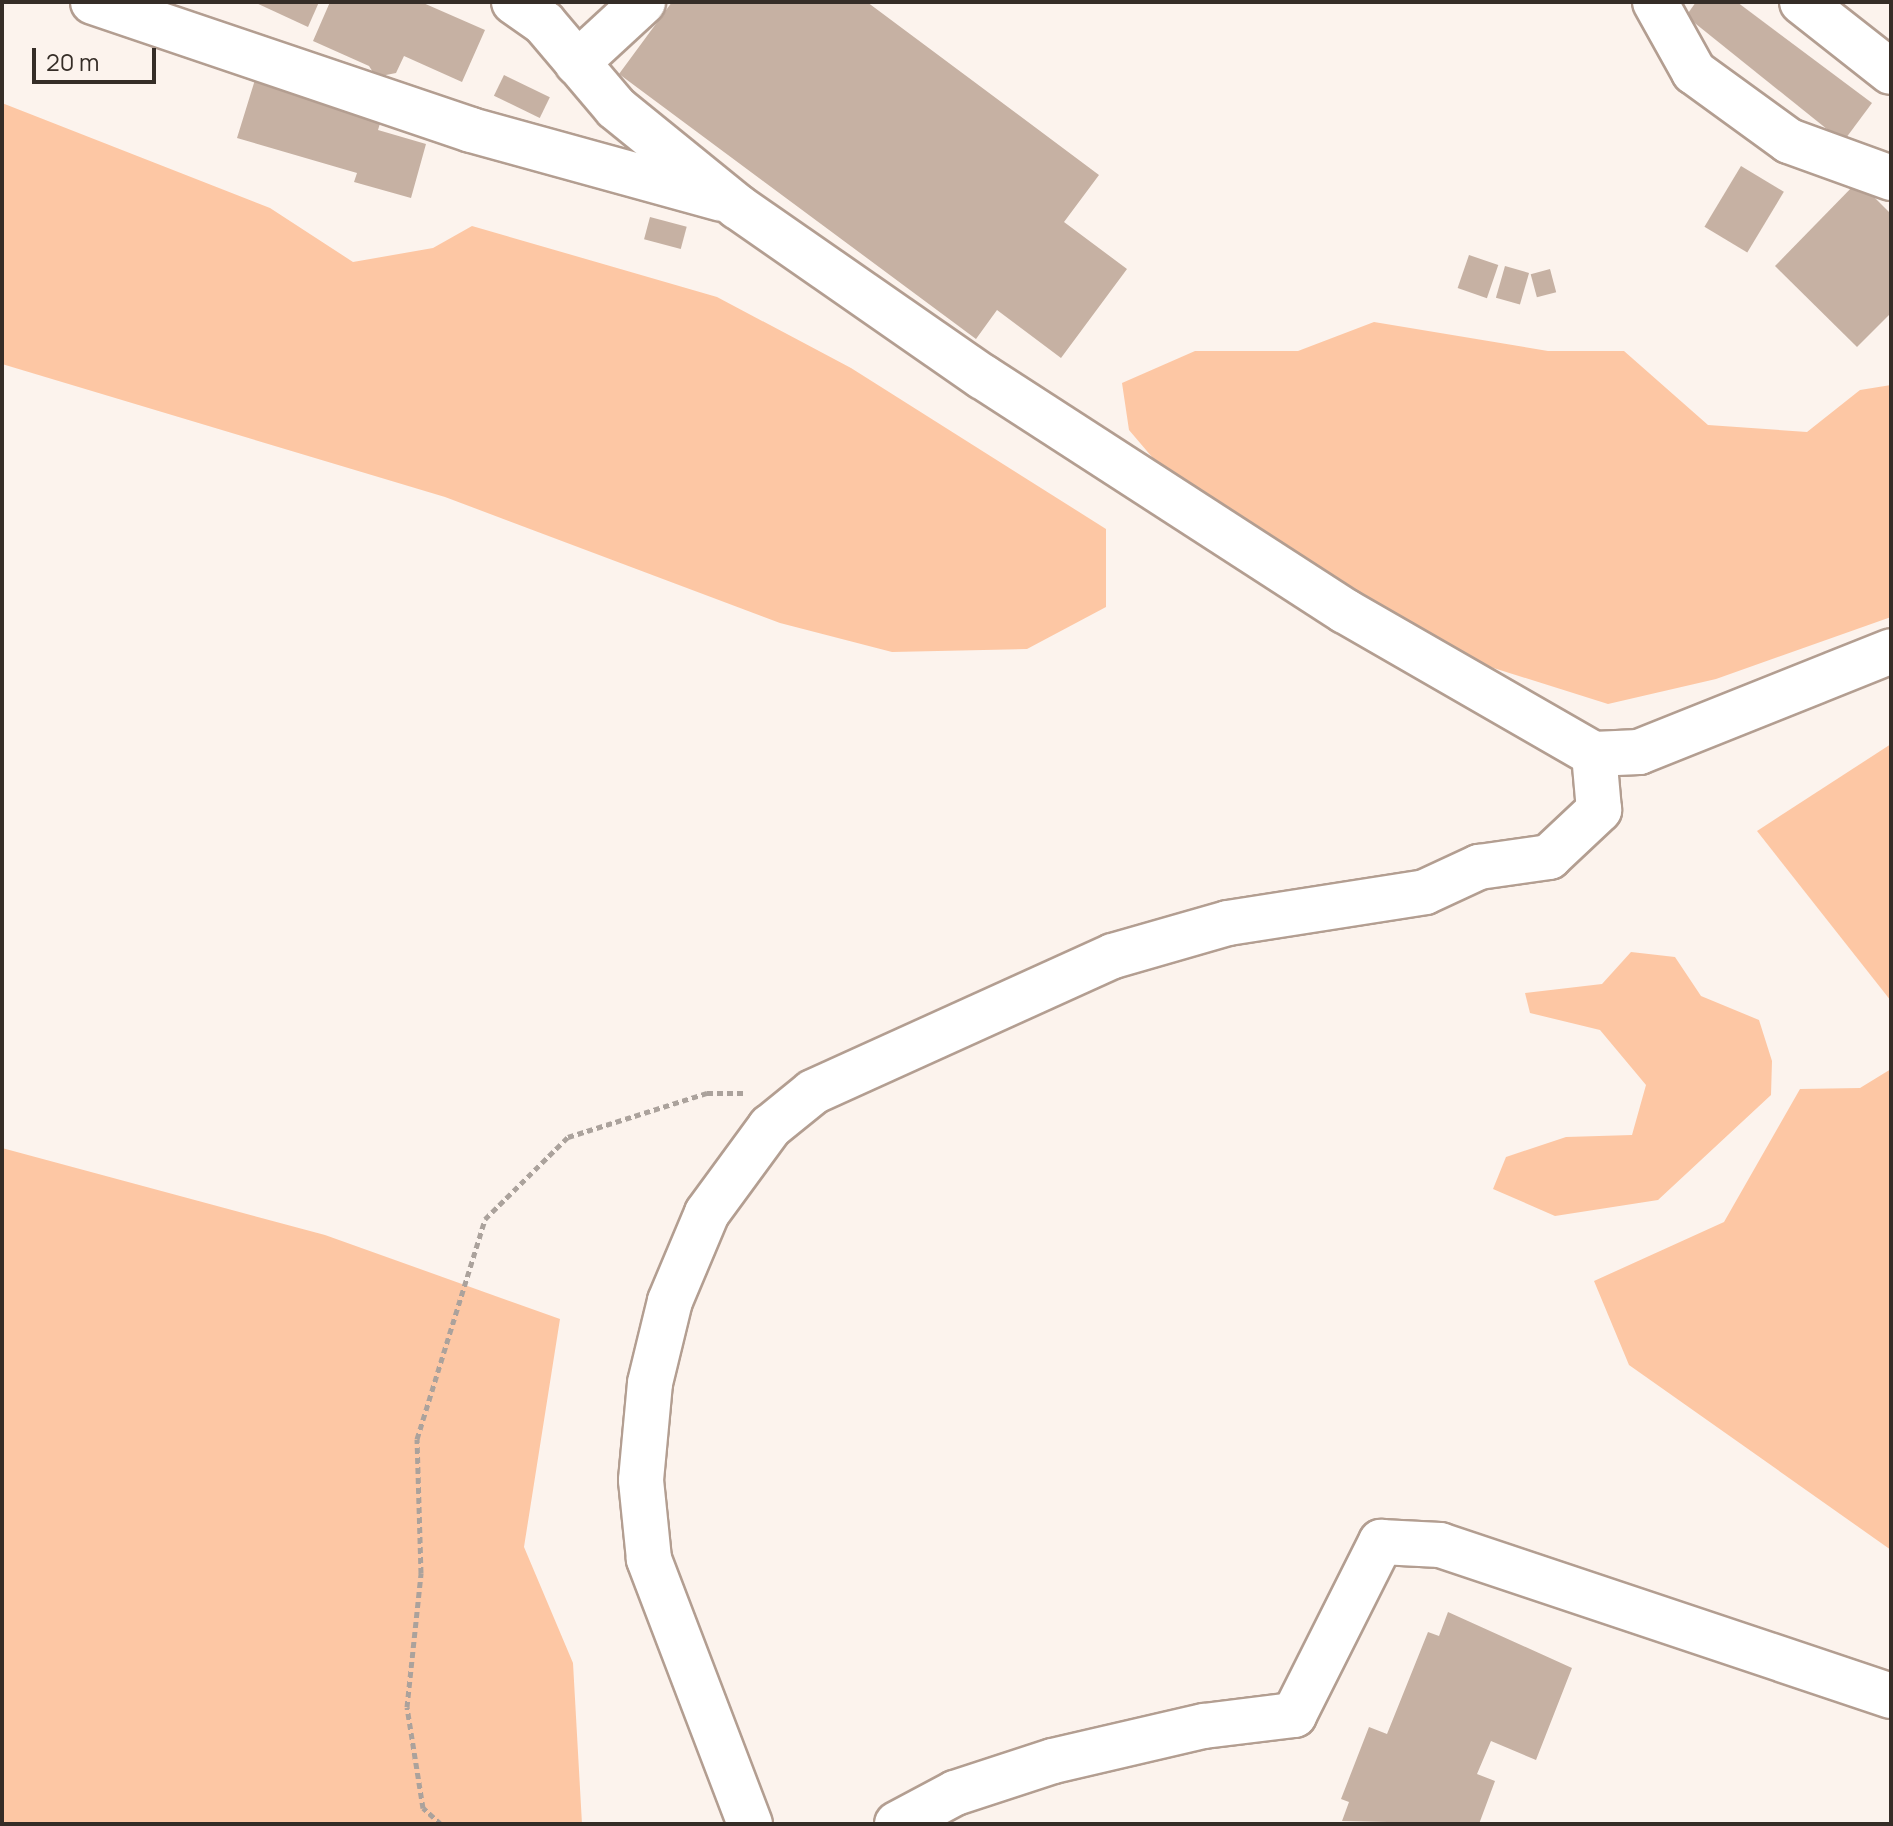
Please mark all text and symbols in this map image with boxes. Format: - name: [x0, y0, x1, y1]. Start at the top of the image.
- scale bar: [36, 32, 160, 82]
- text: 20 m: [46, 45, 99, 78]

